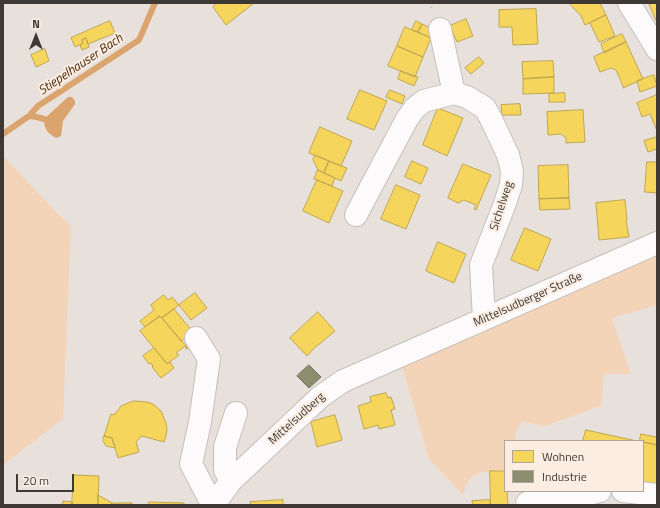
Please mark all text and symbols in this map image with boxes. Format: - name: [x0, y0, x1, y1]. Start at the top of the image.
- north arrow: [16, 16, 56, 56]
- text: N: [32, 16, 40, 32]
- water label: Stiepelhauser Bach: [36, 31, 126, 99]
- street label: Sichelweg: [487, 180, 517, 232]
- street label: Mittelsudberger Straße: [471, 270, 585, 330]
- street label: Mittelsudberg: [266, 390, 328, 448]
- legend: [504, 440, 644, 492]
- text: Wohnen: [542, 447, 584, 466]
- scale bar: [18, 466, 76, 492]
- text: Industrie: [542, 467, 587, 486]
- text: 20 m: [23, 471, 49, 490]

